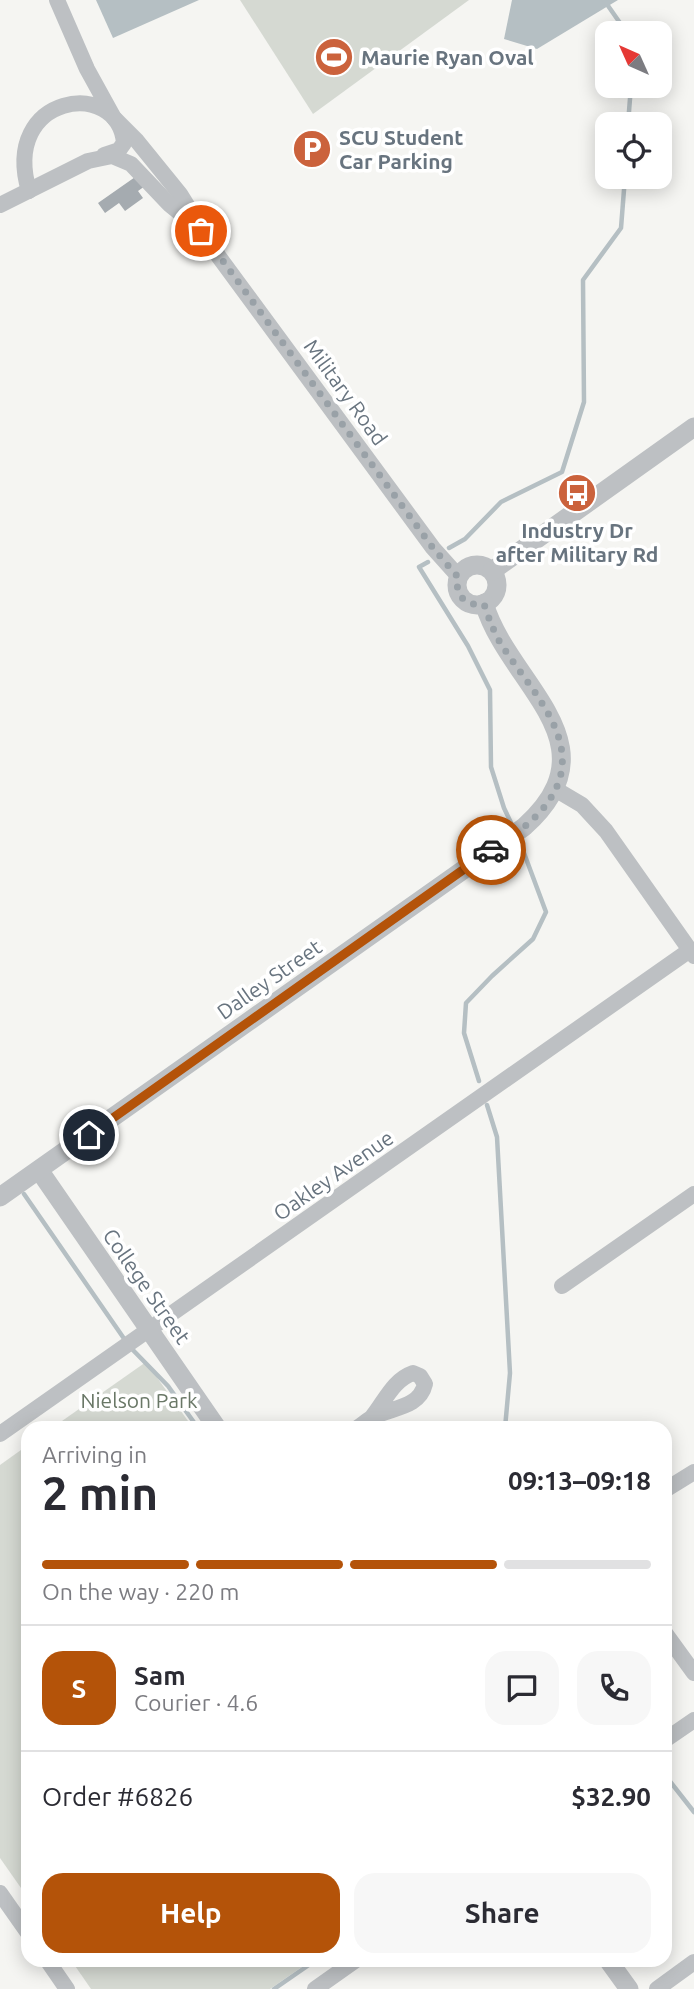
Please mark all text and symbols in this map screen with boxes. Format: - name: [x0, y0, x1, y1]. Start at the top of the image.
- north arrow: [595, 21, 672, 98]
- map controls: [595, 21, 672, 189]
- sports icon: Maurie Ryan Oval: [313, 36, 355, 78]
- place label: Maurie Ryan Oval: [361, 45, 534, 69]
- button: locate: [595, 112, 672, 189]
- place label: SCU Student Car Parking: [339, 125, 463, 173]
- parking icon: SCU Student Car Parking: [291, 128, 333, 170]
- pin: [171, 201, 231, 261]
- icon: bag: [182, 212, 220, 250]
- street label: Military Road: [300, 334, 392, 450]
- bus stop icon: Industry Dr after Military Rd: [556, 472, 598, 514]
- place label: Industry Dr after Military Rd: [496, 518, 658, 566]
- courier: [456, 815, 526, 885]
- icon: car: [472, 831, 510, 869]
- street label: Dalley Street: [212, 934, 326, 1024]
- pin: [59, 1105, 119, 1165]
- icon: home: [70, 1116, 108, 1154]
- street label: Oakley Avenue: [269, 1125, 397, 1225]
- street label: College Street: [98, 1224, 196, 1348]
- park label: Nielson Park: [80, 1388, 198, 1412]
- text: Arriving in: [42, 1442, 147, 1467]
- text: 09:13–09:18: [508, 1466, 651, 1495]
- text: 2 min: [42, 1467, 158, 1519]
- text: On the way · 220 m: [42, 1579, 239, 1604]
- button: chat: [485, 1651, 559, 1725]
- button: phone: [577, 1651, 651, 1725]
- text: Sam: [134, 1661, 186, 1690]
- text: S: [72, 1674, 86, 1703]
- text: Courier · 4.6: [134, 1690, 258, 1715]
- text: Order #6826: [42, 1782, 193, 1811]
- text: $32.90: [571, 1782, 651, 1811]
- button: Help: [42, 1873, 340, 1953]
- button: Share: [354, 1873, 651, 1953]

